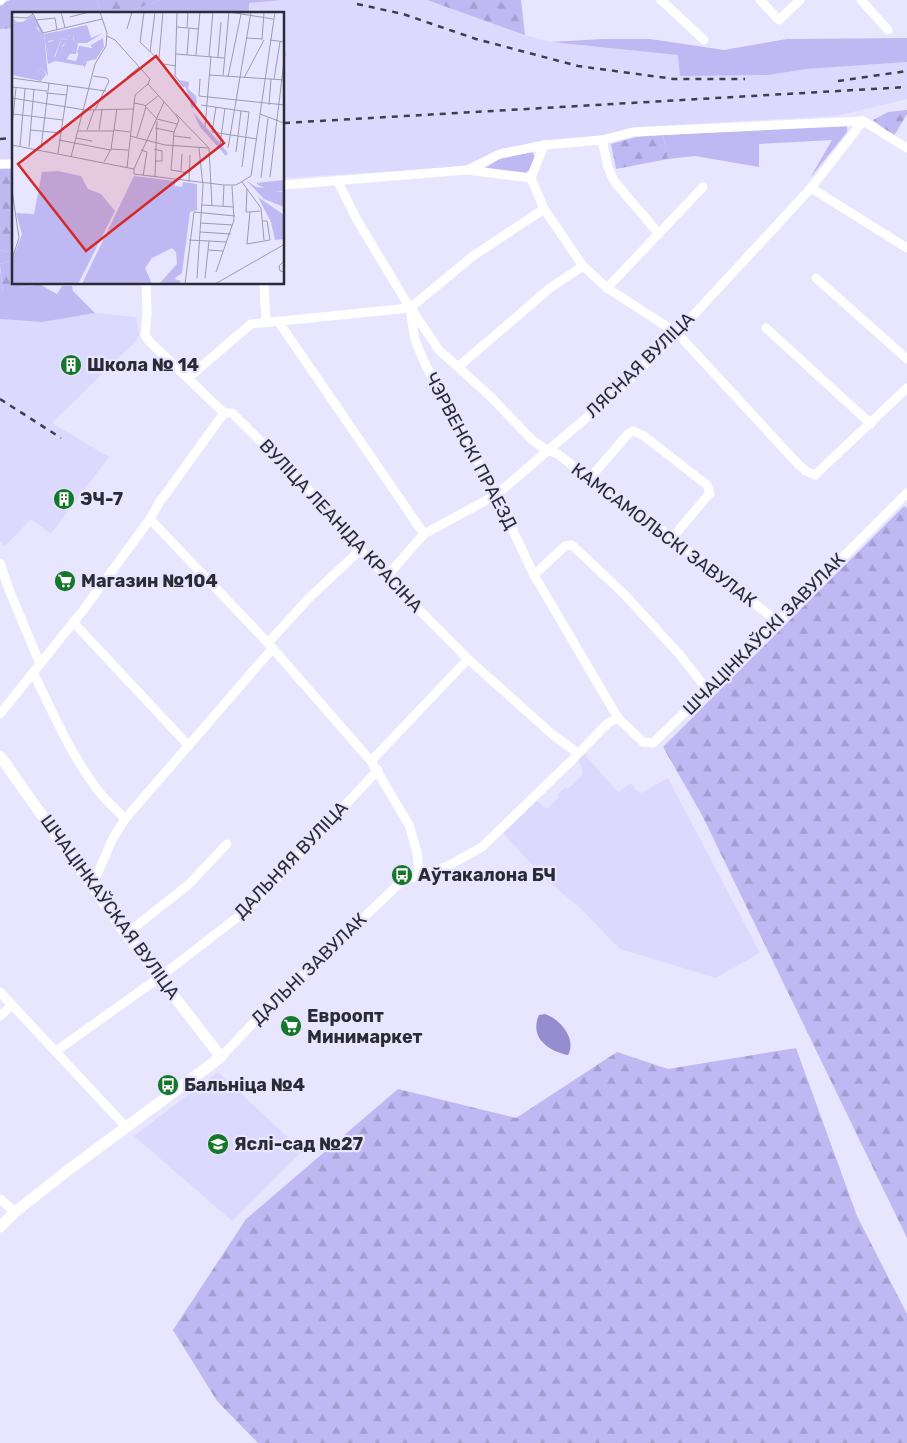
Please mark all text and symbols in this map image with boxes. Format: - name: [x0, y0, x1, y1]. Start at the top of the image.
- inset map: [12, 12, 285, 285]
- street label: ЛЯСНАЯ ВУЛІЦА: [581, 308, 699, 422]
- building icon: Школа № 14: [59, 353, 83, 377]
- place label: Школа № 14: [87, 354, 199, 376]
- street label: ЧЭРВЕНСКІ ПРАЕЗД: [420, 369, 522, 534]
- street label: ВУЛІЦА ЛЕАНІДА КРАСІНА: [255, 435, 427, 617]
- street label: КАМСАМОЛЬСКІ ЗАВУЛАК: [567, 458, 761, 612]
- building icon: ЭЧ-7: [52, 487, 76, 511]
- place label: ЭЧ-7: [80, 488, 123, 510]
- street label: ШЧАЦІНКАЎСКІ ЗАВУЛАК: [678, 548, 850, 720]
- supermarket icon: Магазин №104: [53, 569, 77, 593]
- place label: Магазин №104: [81, 570, 218, 592]
- street label: ДАЛЬНЯЯ ВУЛІЦА: [229, 797, 353, 923]
- street label: ШЧАЦІНКАЎСКАЯ ВУЛІЦА: [36, 810, 184, 1004]
- bus stop icon: Аўтакалона БЧ: [390, 863, 414, 887]
- place label: Аўтакалона БЧ: [418, 864, 556, 886]
- street label: ДАЛЬНІ ЗАВУЛАК: [247, 908, 371, 1030]
- place label: Евроопт Минимаркет: [307, 1005, 423, 1048]
- supermarket icon: Евроопт Минимаркет: [279, 1014, 303, 1038]
- bus stop icon: Бальніца №4: [156, 1073, 180, 1097]
- place label: Бальніца №4: [184, 1074, 305, 1096]
- school or university icon: Яслі-сад №27: [206, 1132, 230, 1156]
- place label: Яслі-сад №27: [234, 1133, 363, 1155]

